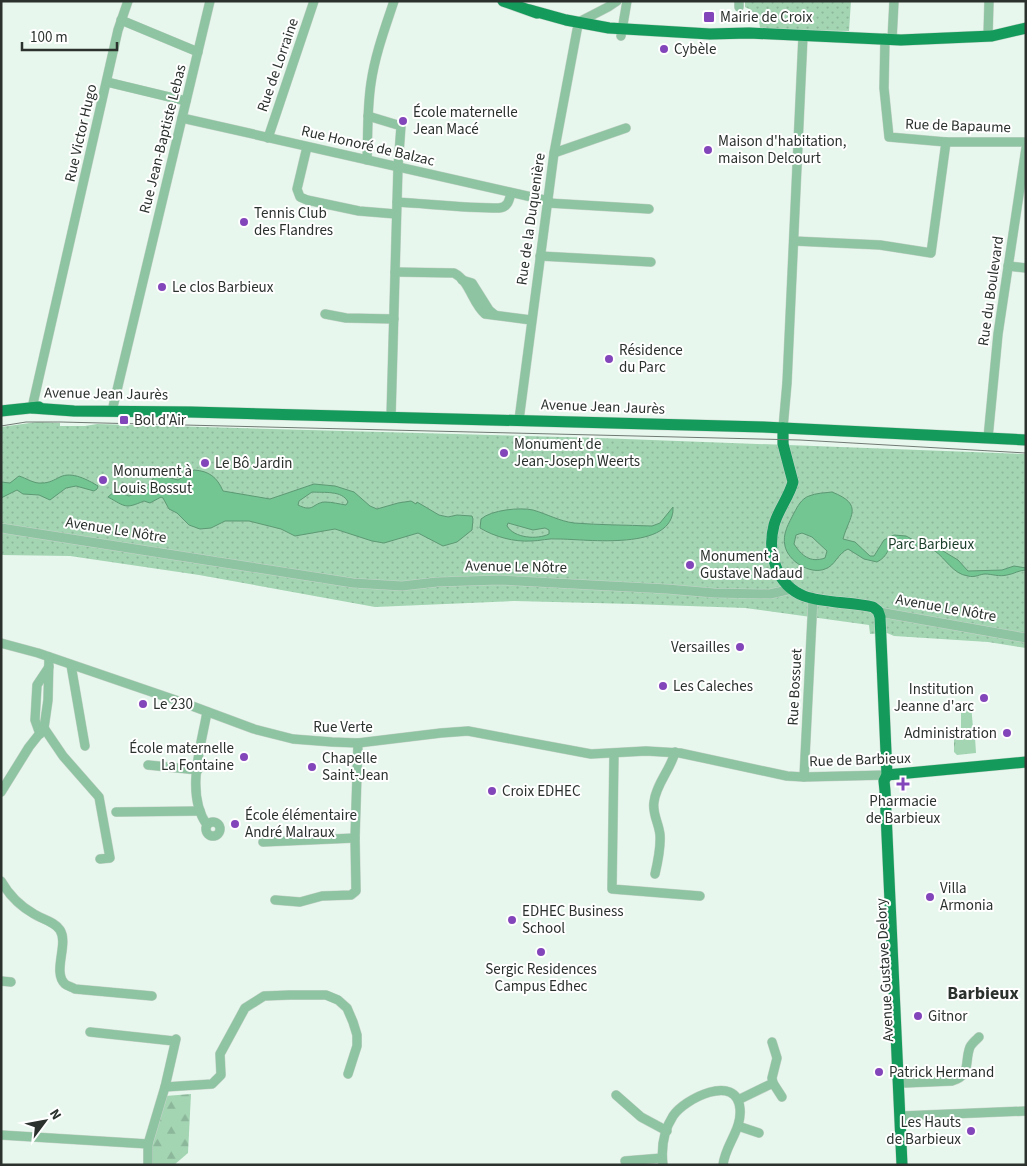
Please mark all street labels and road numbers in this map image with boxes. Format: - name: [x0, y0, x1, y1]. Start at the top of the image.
- street label: Rue de Lorraine: [252, 15, 304, 115]
- street label: Rue Jean-Baptiste Lebas: [134, 62, 192, 216]
- street label: Rue Victor Hugo: [60, 82, 102, 184]
- street label: Rue de Bapaume: [905, 114, 1011, 138]
- street label: Rue Honoré de Balzac: [299, 120, 437, 172]
- street label: Rue de la Duquenière: [511, 151, 551, 287]
- street label: Rue du Boulevard: [973, 235, 1009, 347]
- street label: Avenue Jean Jaurès: [44, 382, 168, 406]
- street label: Avenue Jean Jaurès: [541, 394, 665, 420]
- street label: Avenue Le Nôtre: [64, 512, 168, 548]
- street label: Avenue Le Nôtre: [465, 556, 567, 578]
- street label: Avenue Le Nôtre: [894, 589, 998, 627]
- street label: Rue Bossuet: [782, 648, 808, 726]
- street label: Rue Verte: [313, 717, 373, 738]
- street label: Rue de Barbieux: [809, 748, 912, 772]
- street label: Avenue Gustave Delory: [871, 898, 899, 1042]

